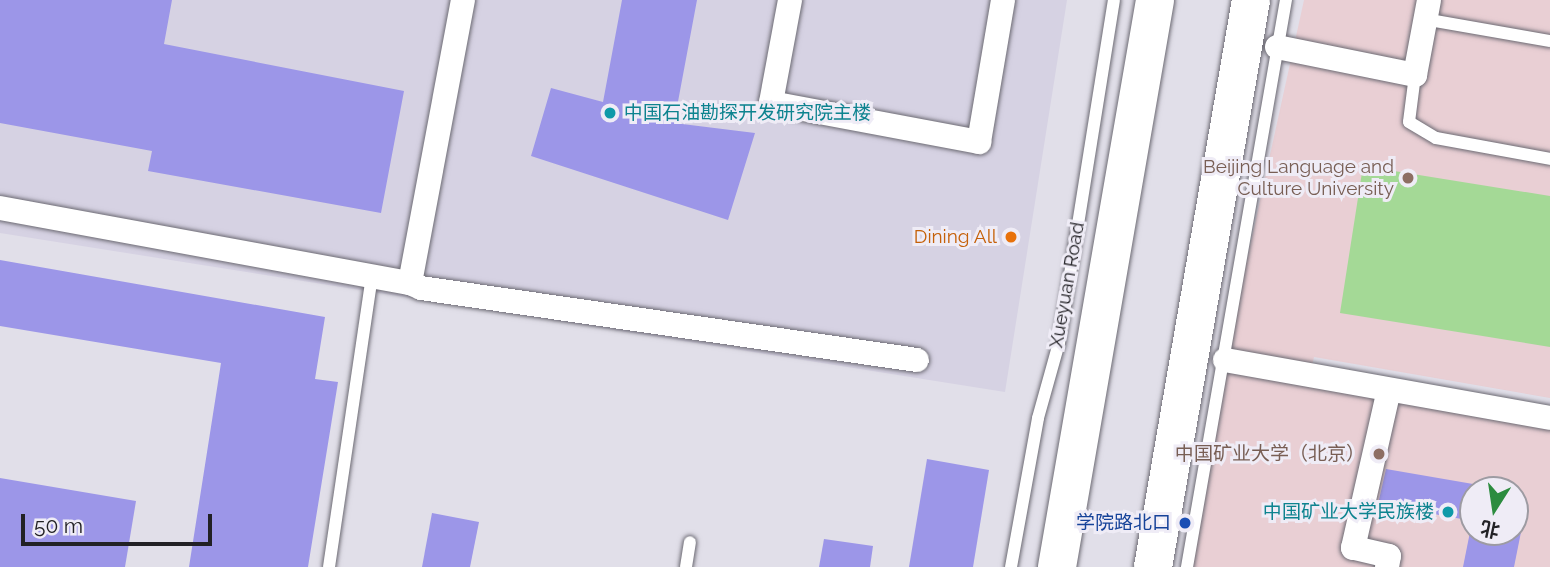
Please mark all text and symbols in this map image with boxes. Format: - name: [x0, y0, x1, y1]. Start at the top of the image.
- place label: 中国石油勘探开发研究院主楼: [624, 102, 871, 124]
- marker: 中国石油勘探开发研究院主楼: [602, 105, 618, 121]
- place label: Beijing Language and Culture University: [1203, 156, 1394, 200]
- marker: Beijing Language and Culture University: [1400, 170, 1416, 186]
- street label: Xueyuan Road: [1045, 220, 1089, 350]
- place label: Dining All: [913, 226, 997, 248]
- marker: Dining All: [1003, 229, 1019, 245]
- place label: 中国矿业大学（北京）: [1175, 443, 1365, 465]
- marker: 中国矿业大学（北京）: [1371, 446, 1387, 462]
- north arrow: [1459, 476, 1529, 546]
- scale bar: [24, 500, 215, 544]
- place label: 中国矿业大学民族楼: [1263, 501, 1434, 523]
- marker: 中国矿业大学民族楼: [1440, 504, 1456, 520]
- place label: 学院路北口: [1076, 512, 1171, 534]
- text: 50 m: [34, 513, 83, 538]
- marker: 学院路北口: [1177, 515, 1193, 531]
- text: 北: [1478, 517, 1502, 542]

